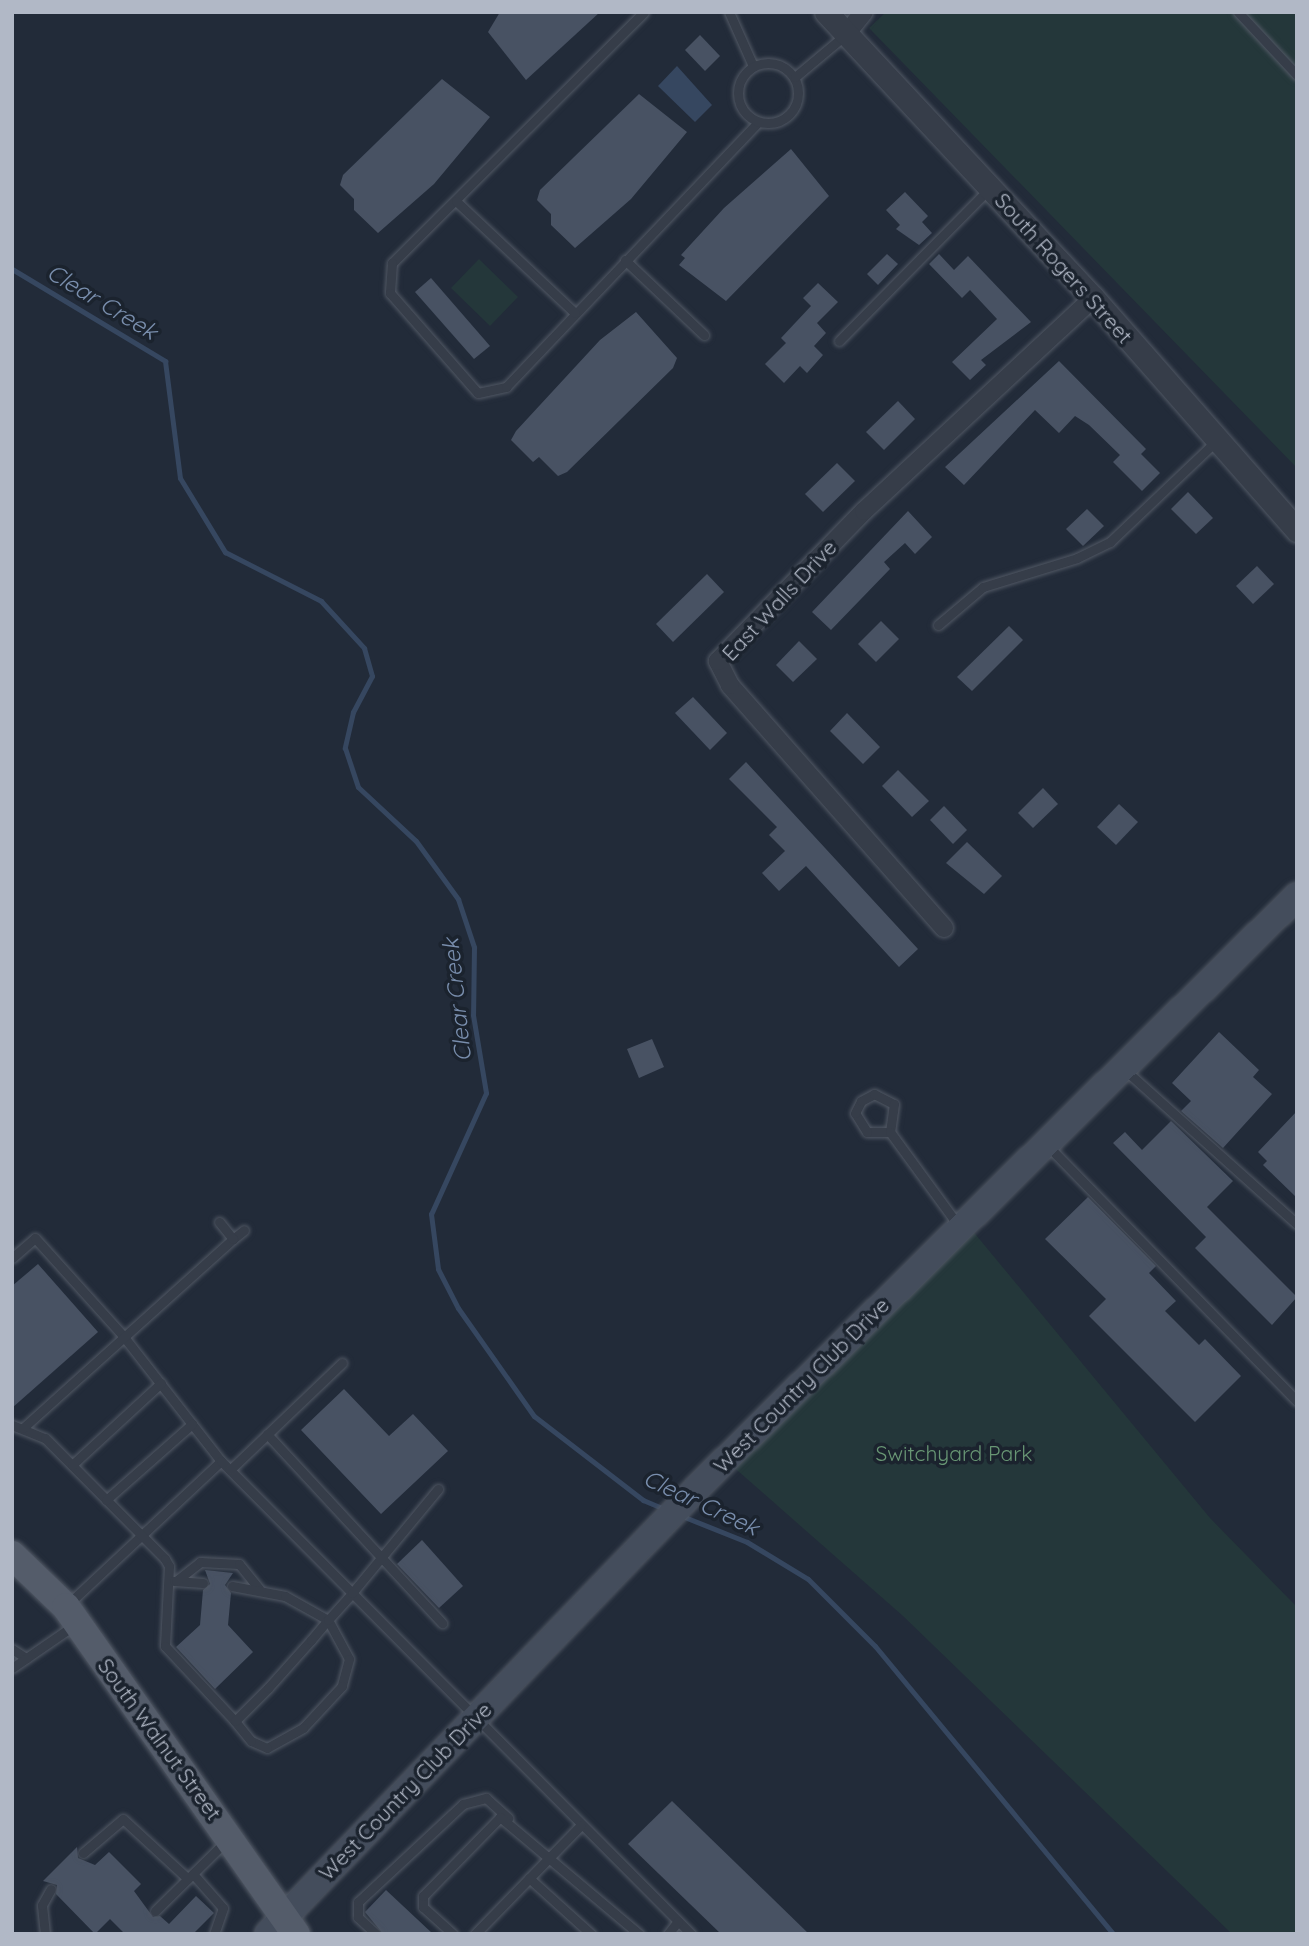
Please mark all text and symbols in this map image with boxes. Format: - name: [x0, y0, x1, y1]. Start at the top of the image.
- street label: South Rogers Street: [990, 188, 1138, 348]
- water label: Clear Creek: [42, 258, 162, 346]
- street label: East Walls Drive: [717, 534, 841, 666]
- water label: Clear Creek: [437, 937, 477, 1063]
- street label: West Country Club Drive: [708, 1292, 894, 1478]
- park label: Switchyard Park: [876, 1440, 1032, 1466]
- water label: Clear Creek: [639, 1464, 763, 1542]
- street label: South Walnut Street: [93, 1653, 227, 1825]
- street label: West Country Club Drive: [314, 1697, 496, 1885]

